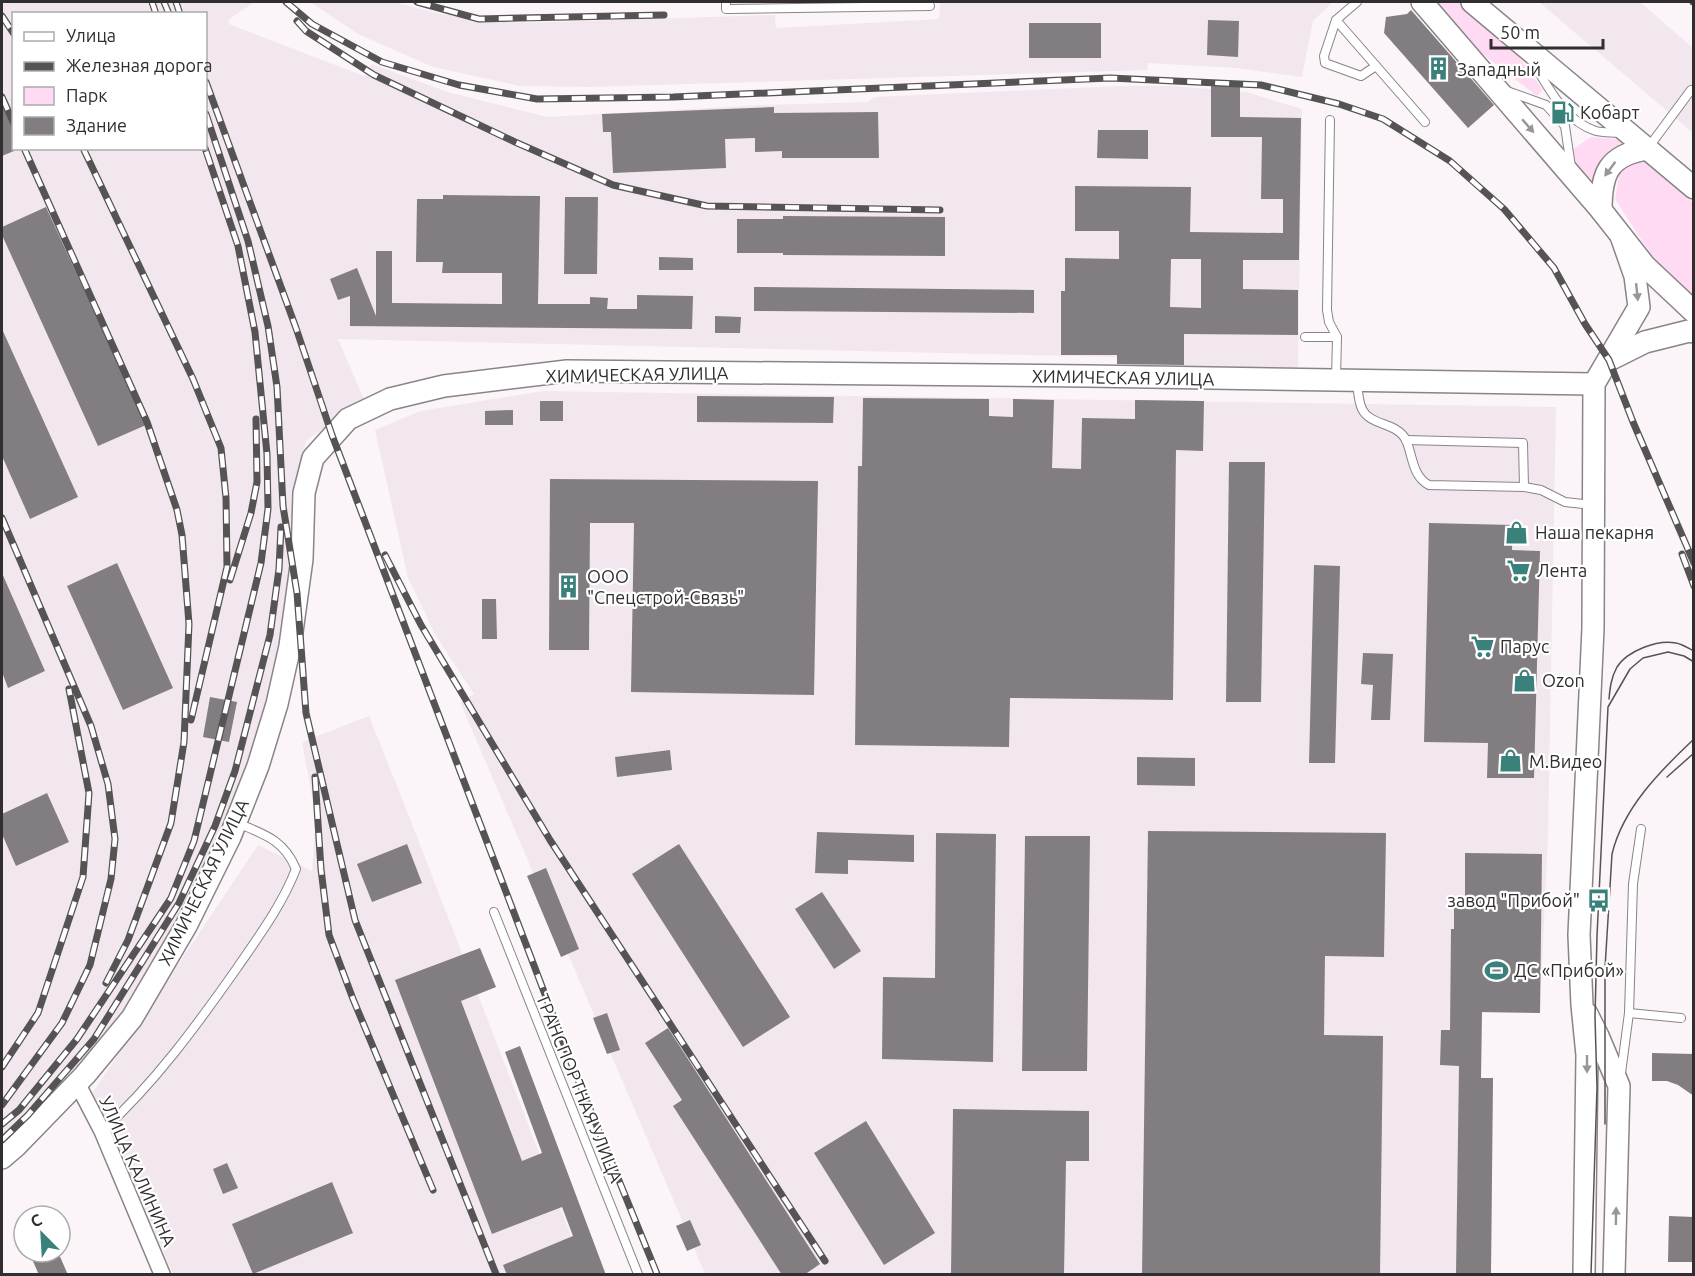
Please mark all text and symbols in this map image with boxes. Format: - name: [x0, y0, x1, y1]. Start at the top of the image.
- legend: [12, 12, 207, 150]
- scale bar: [1491, 12, 1604, 50]
- text: 50 m: [1500, 22, 1540, 42]
- text: Улица: [66, 25, 116, 45]
- text: Железная дорога: [66, 55, 213, 75]
- building icon: Западный: [1426, 56, 1452, 82]
- place label: Западный: [1457, 59, 1541, 79]
- text: Парк: [66, 85, 107, 105]
- fuel station icon: Кобарт: [1549, 99, 1575, 125]
- place label: Кобарт: [1580, 102, 1640, 122]
- text: Здание: [66, 115, 127, 135]
- one-way arrow: [1522, 118, 1535, 134]
- one-way arrow: [1604, 161, 1617, 177]
- one-way arrow: [1632, 282, 1642, 301]
- street label: ХИМИЧЕСКАЯ УЛИЦА: [546, 362, 729, 386]
- street label: ХИМИЧЕСКАЯ УЛИЦА: [1032, 365, 1215, 389]
- shop icon: Наша пекарня: [1504, 519, 1530, 545]
- place label: Наша пекарня: [1535, 522, 1654, 542]
- supermarket icon: Лента: [1506, 557, 1532, 583]
- place label: Лента: [1537, 560, 1587, 580]
- place label: ООО "Спецстрой-Связь": [587, 566, 744, 607]
- building icon: ООО "Спецстрой-Связь": [556, 573, 582, 599]
- supermarket icon: Парус: [1469, 633, 1495, 659]
- place label: Парус: [1500, 636, 1549, 656]
- shop icon: Ozon: [1511, 667, 1537, 693]
- place label: Ozon: [1542, 670, 1585, 690]
- shop icon: М.Видео: [1498, 748, 1524, 774]
- place label: М.Видео: [1529, 751, 1602, 771]
- street label: ХИМИЧЕСКАЯ УЛИЦА: [154, 795, 252, 968]
- bus stop icon: завод "Прибой": [1585, 887, 1611, 913]
- place label: завод "Прибой": [1447, 890, 1580, 910]
- sports icon: ДC «Прибой»: [1483, 957, 1509, 983]
- place label: ДC «Прибой»: [1514, 960, 1624, 980]
- street label: ТРАНСПОРТНАЯ УЛИЦА: [533, 991, 627, 1186]
- one-way arrow: [1582, 1054, 1592, 1073]
- street label: УЛИЦА КАЛИНИНА: [96, 1093, 180, 1249]
- north arrow: [12, 1204, 72, 1264]
- one-way arrow: [1611, 1207, 1620, 1226]
- text: С: [28, 1210, 44, 1231]

